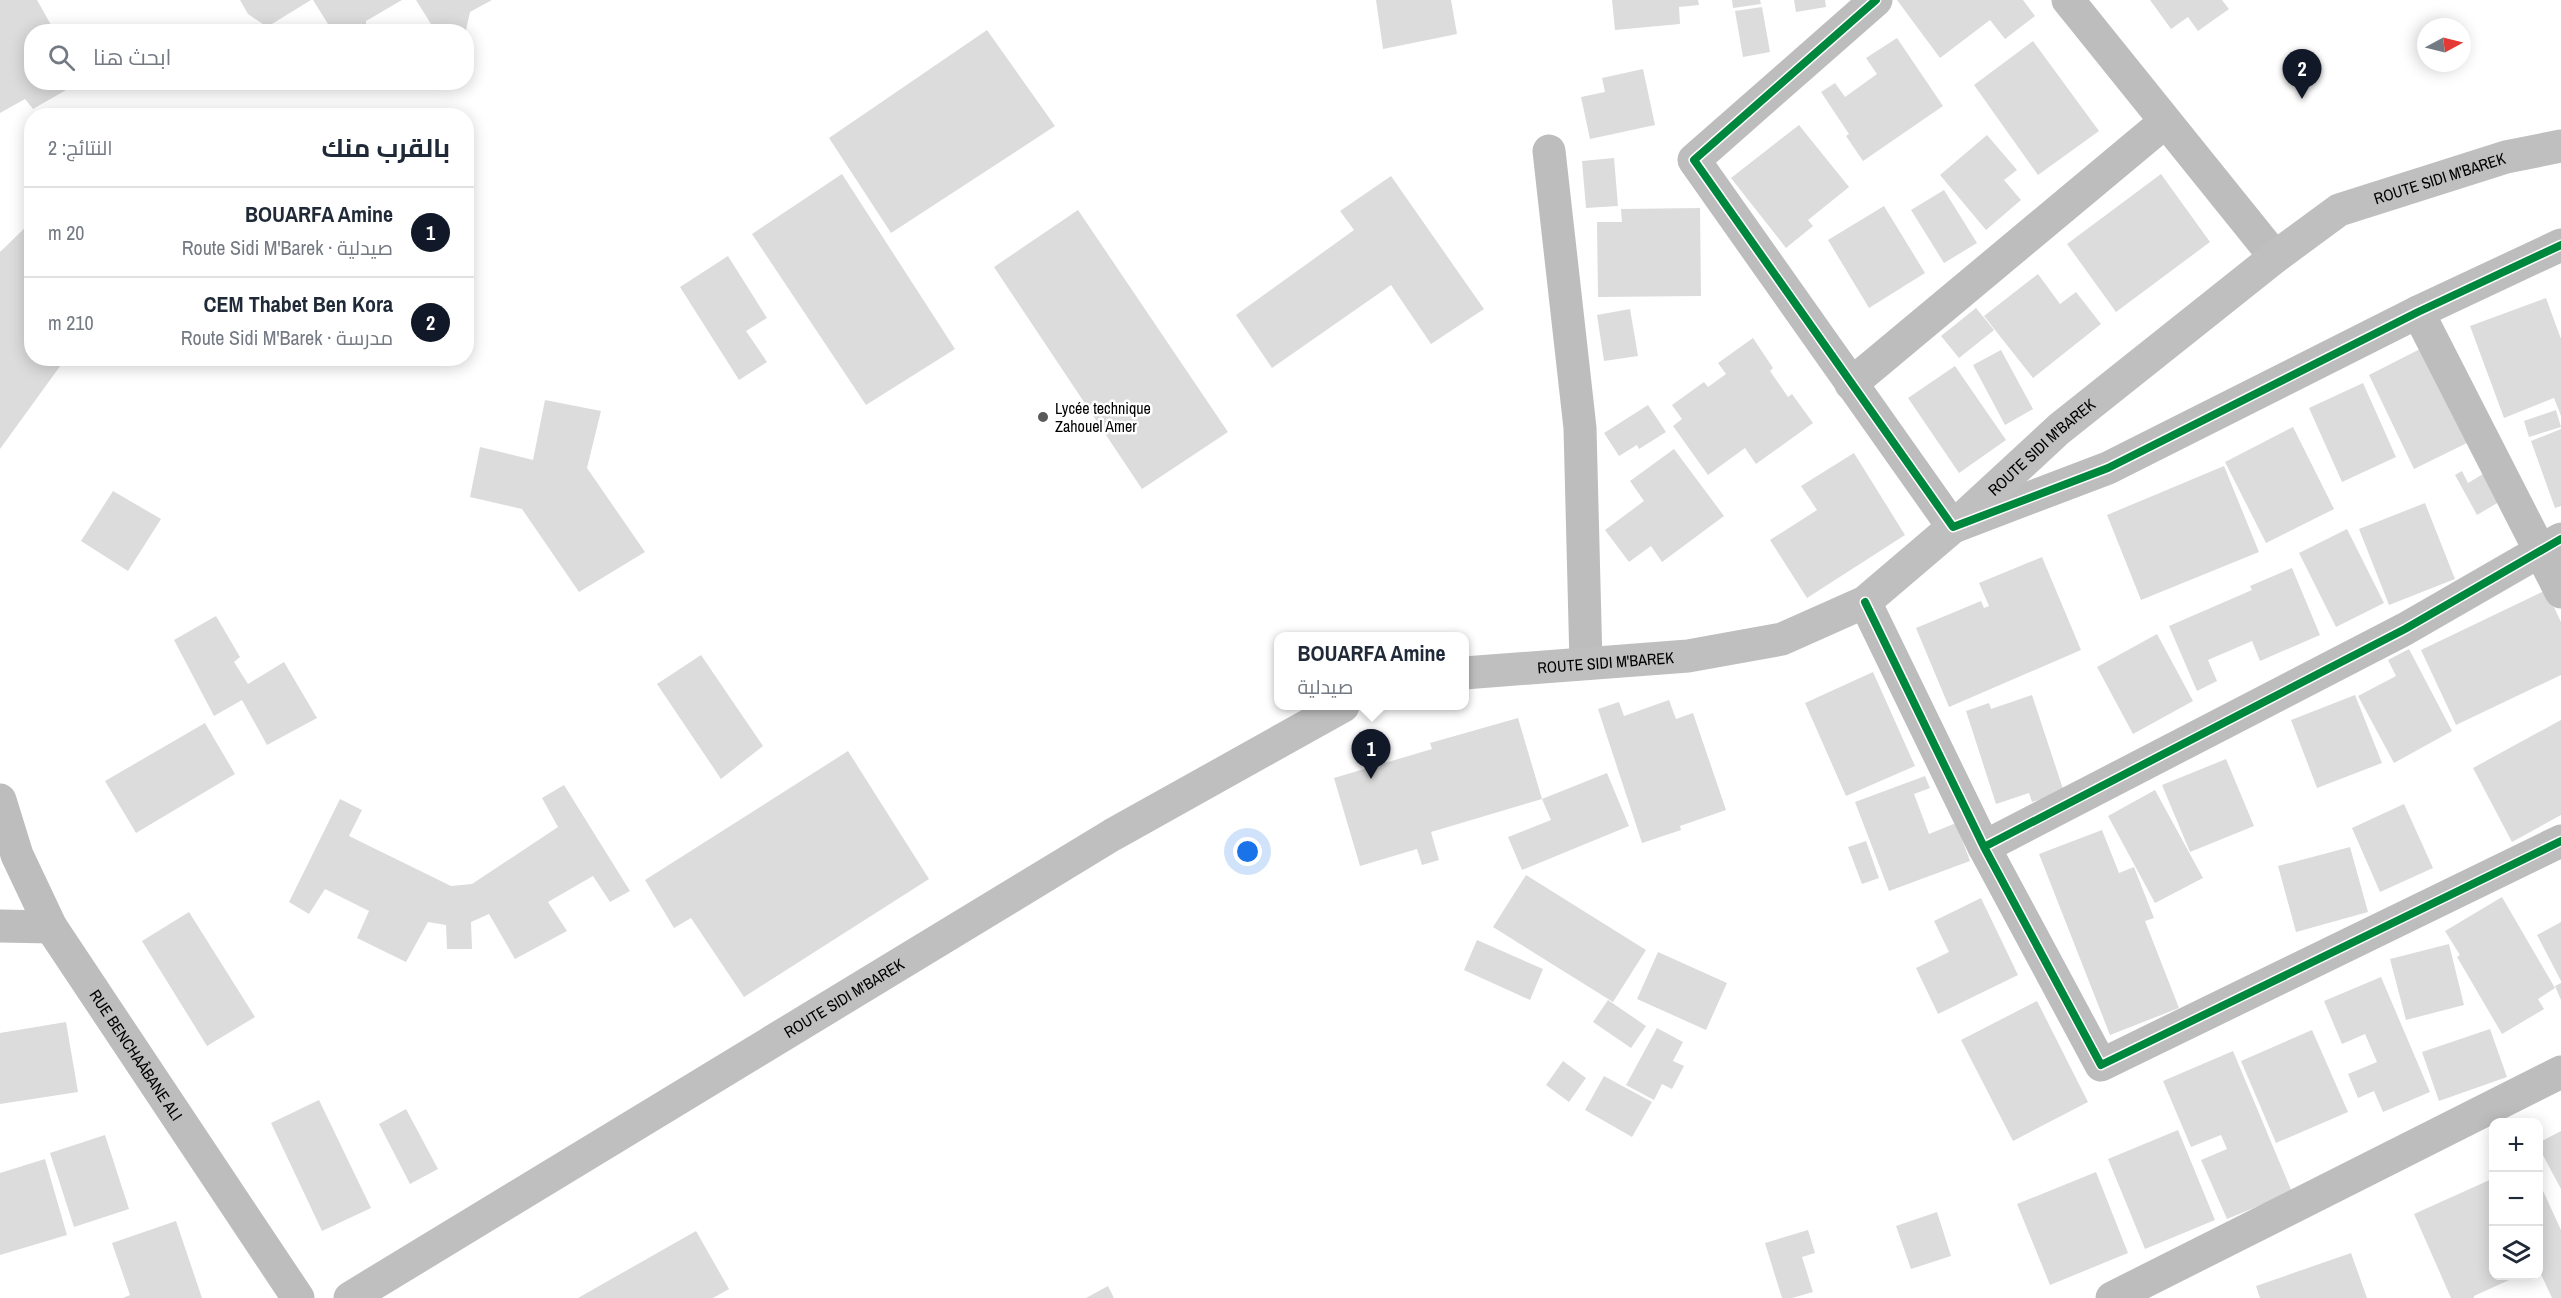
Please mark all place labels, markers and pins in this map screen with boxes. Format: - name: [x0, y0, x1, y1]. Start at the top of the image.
- pin: 2: [2282, 50, 2322, 99]
- place label: Lycée technique Zahouel Amer: [1055, 397, 1151, 437]
- marker: Lycée technique Zahouel Amer: [1036, 410, 1050, 424]
- pin: 1: [1352, 730, 1390, 779]

